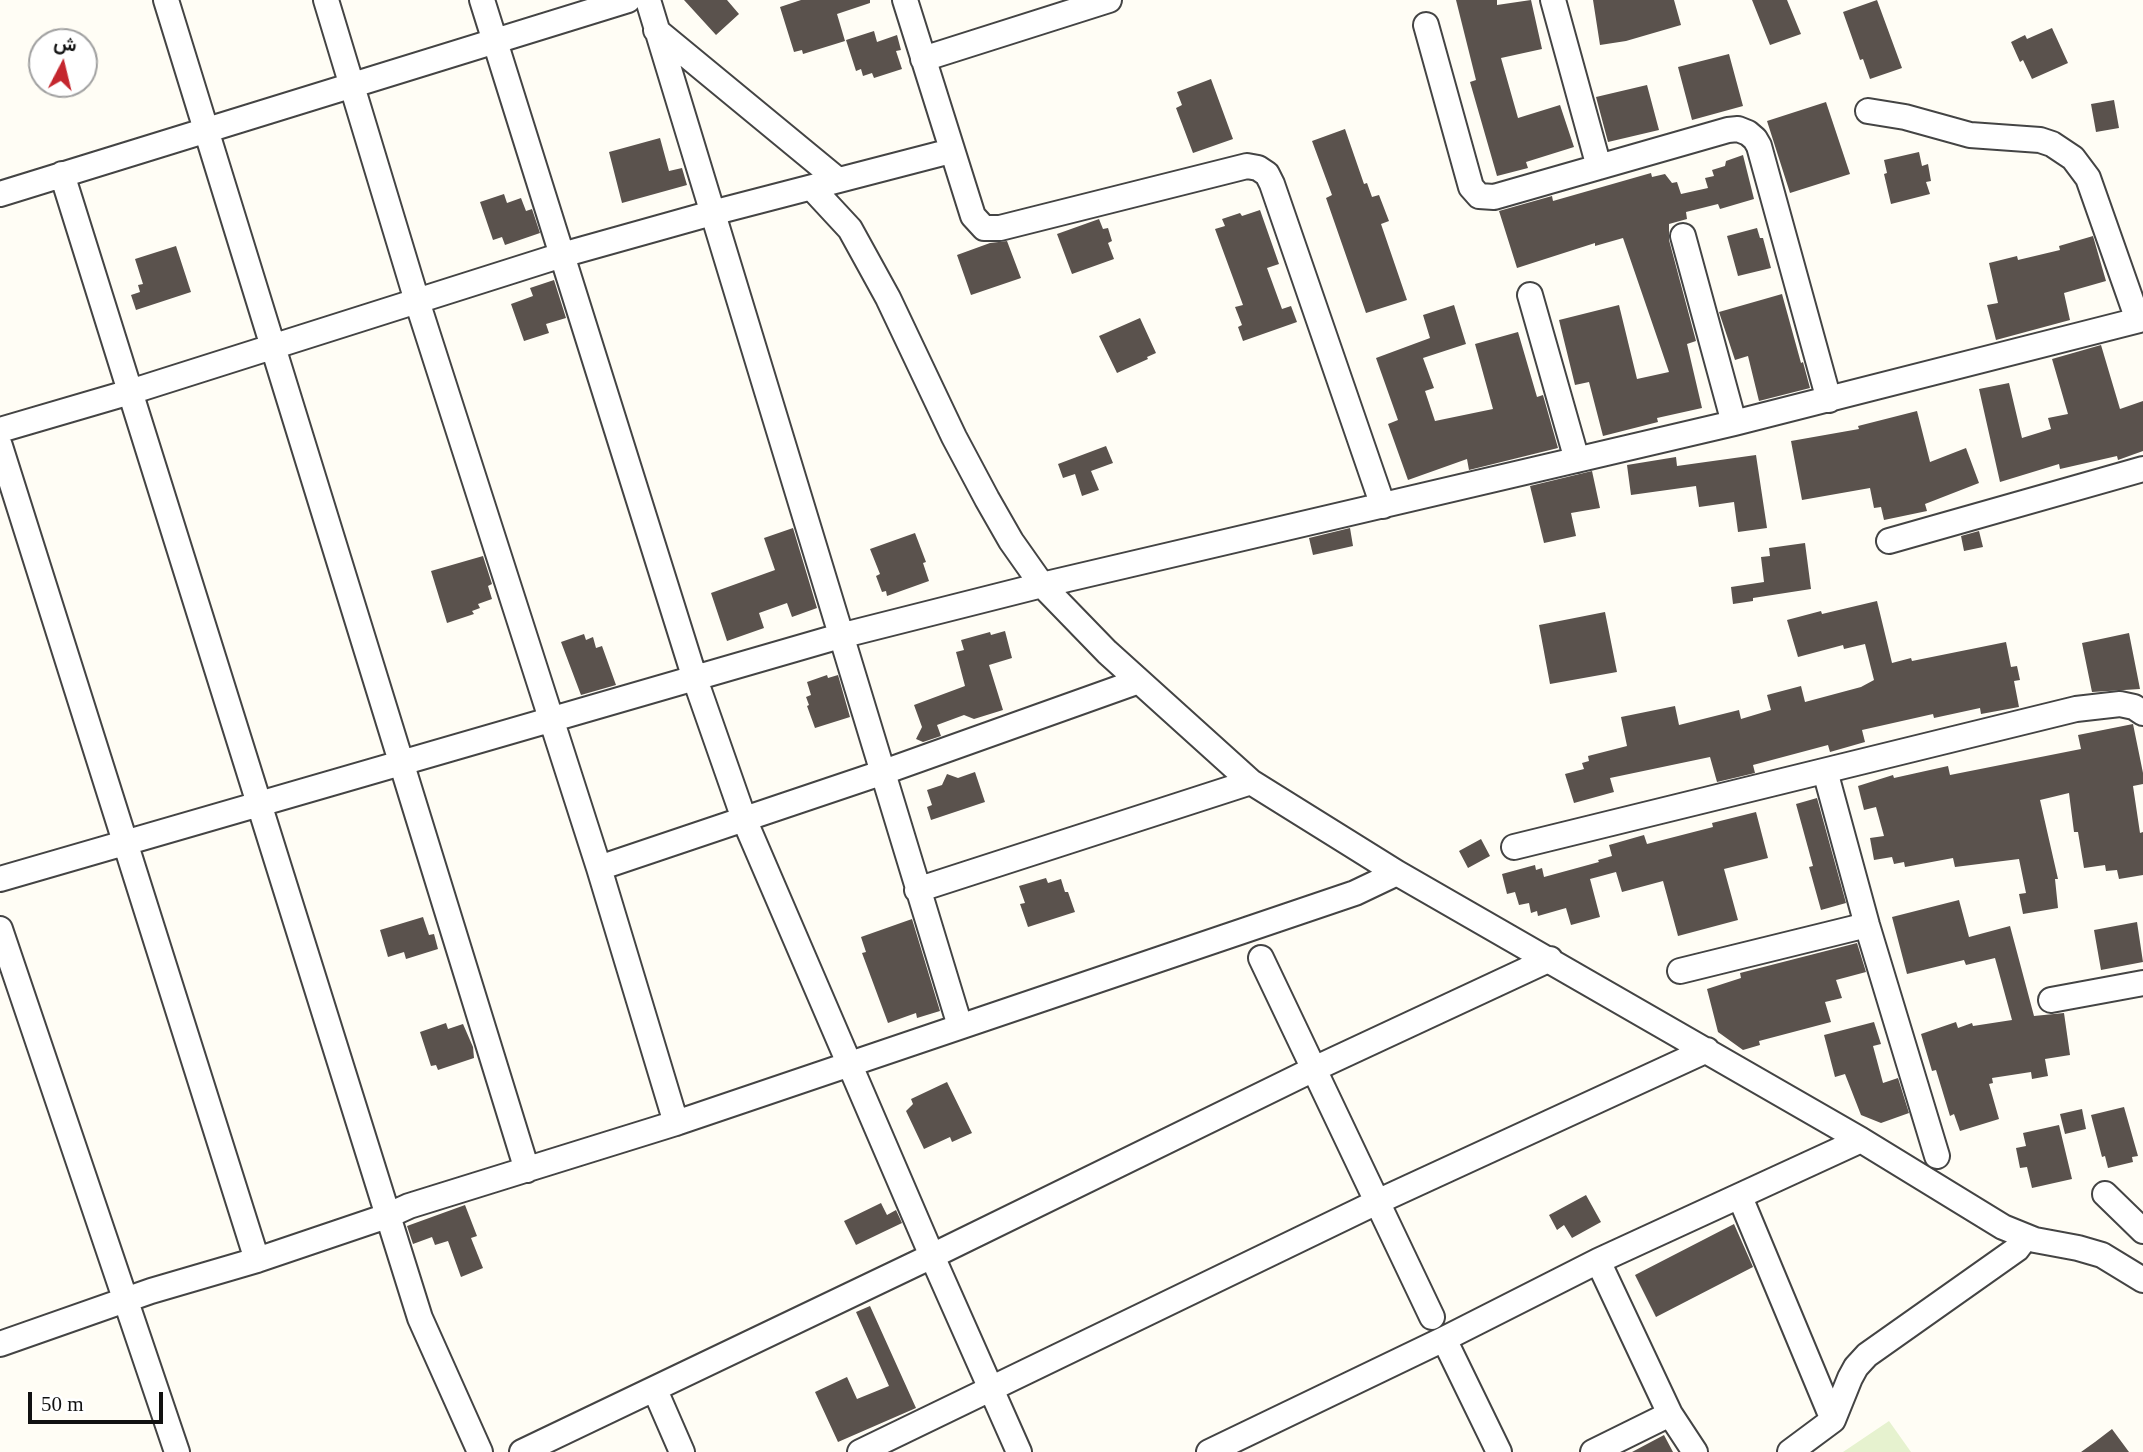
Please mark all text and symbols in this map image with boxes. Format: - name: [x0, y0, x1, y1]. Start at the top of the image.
- north arrow: [28, 28, 98, 98]
- text: ش: [53, 32, 78, 55]
- scale bar: [32, 1378, 166, 1422]
- text: 50 m: [41, 1392, 84, 1416]

